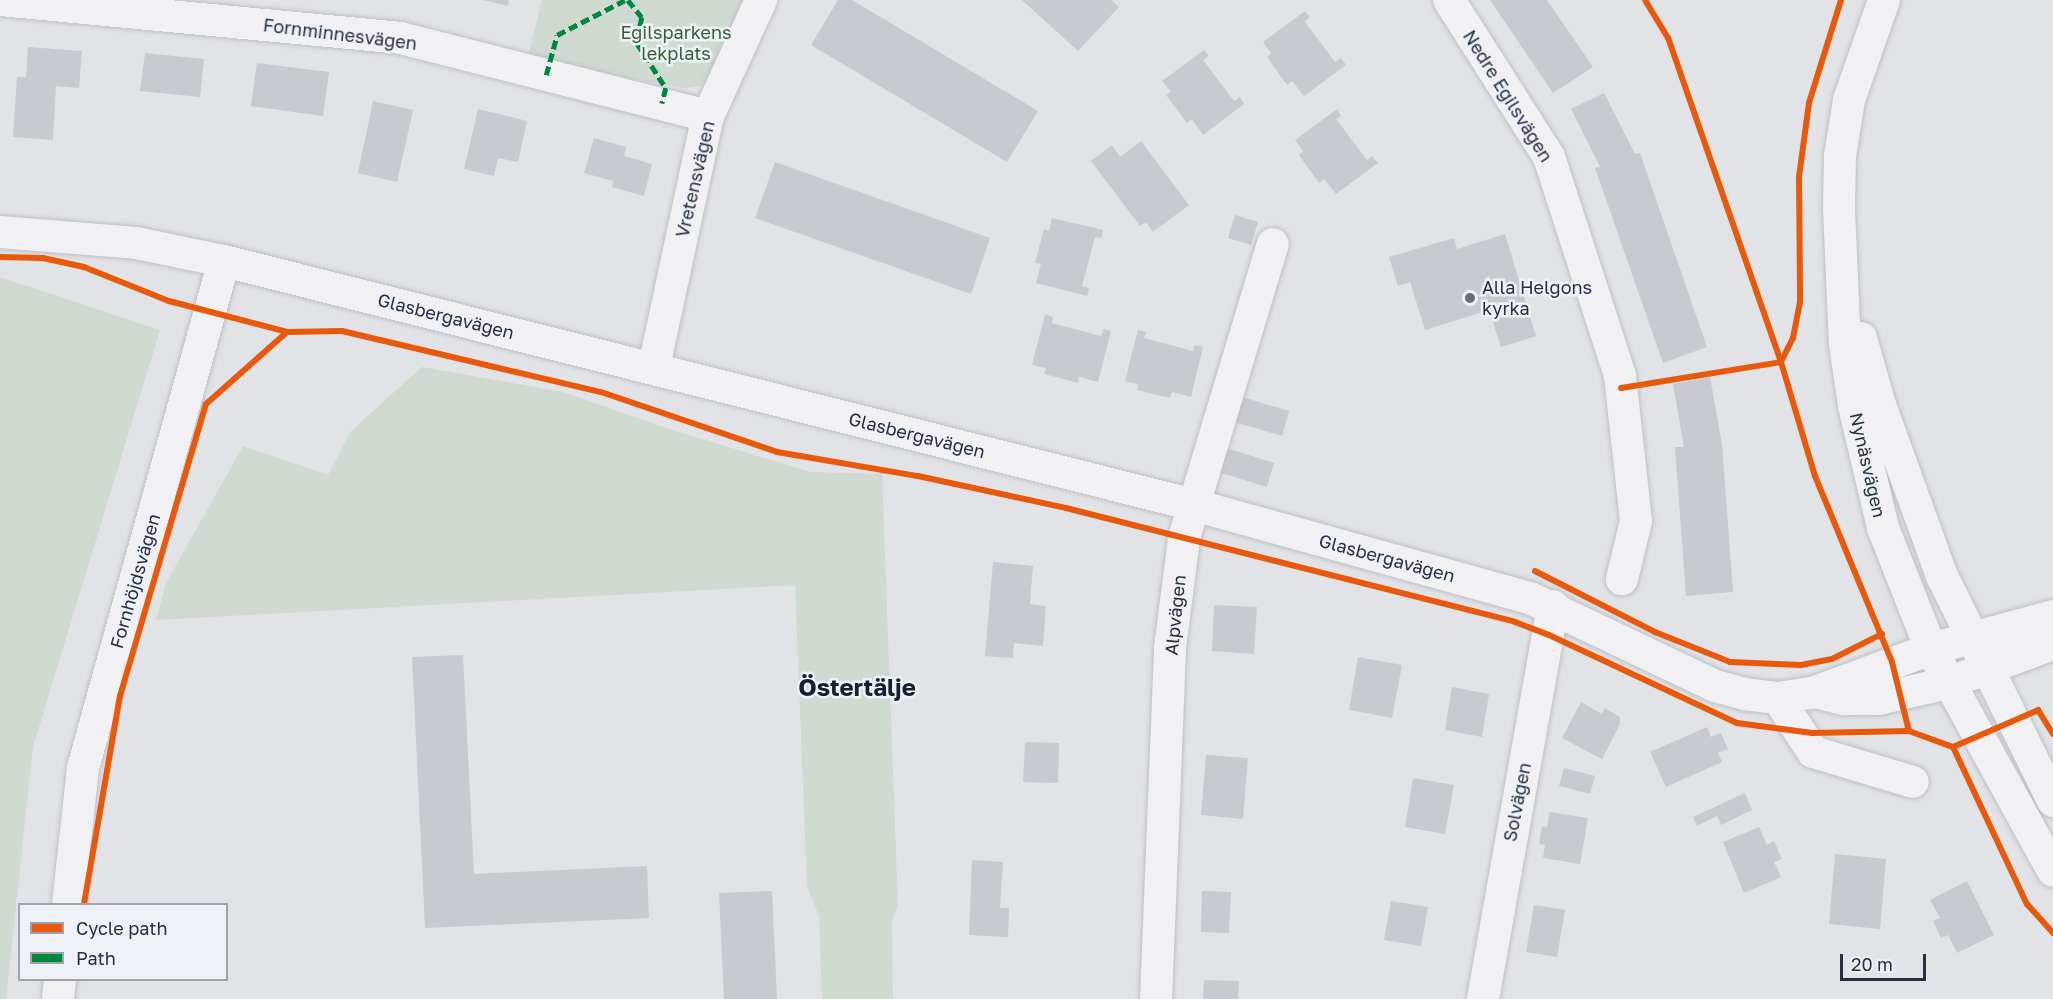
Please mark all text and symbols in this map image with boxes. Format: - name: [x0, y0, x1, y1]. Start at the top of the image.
- street label: Fornminnesvägen: [262, 14, 418, 54]
- park label: Egilsparkens lekplats: [620, 22, 732, 64]
- street label: Nedre Egilsvägen: [1459, 26, 1557, 166]
- street label: Vretensvägen: [671, 118, 719, 240]
- place label: Alla Helgons kyrka: [1482, 277, 1592, 320]
- street label: Glasbergavägen: [376, 289, 516, 343]
- marker: Alla Helgons kyrka: [1463, 291, 1477, 305]
- street label: Glasbergavägen: [847, 408, 987, 462]
- street label: Nynäsvägen: [1845, 410, 1891, 520]
- street label: Fornhöjdsvägen: [105, 511, 165, 651]
- street label: Glasbergavägen: [1317, 529, 1457, 587]
- street label: Alpvägen: [1160, 574, 1190, 656]
- district label: Östertälje: [798, 673, 916, 701]
- street label: Solvägen: [1499, 761, 1535, 843]
- legend: [18, 903, 228, 981]
- text: Cycle path: [76, 917, 168, 939]
- scale bar: [1843, 942, 1928, 980]
- text: Path: [76, 947, 116, 969]
- text: 20 m: [1851, 953, 1893, 975]

